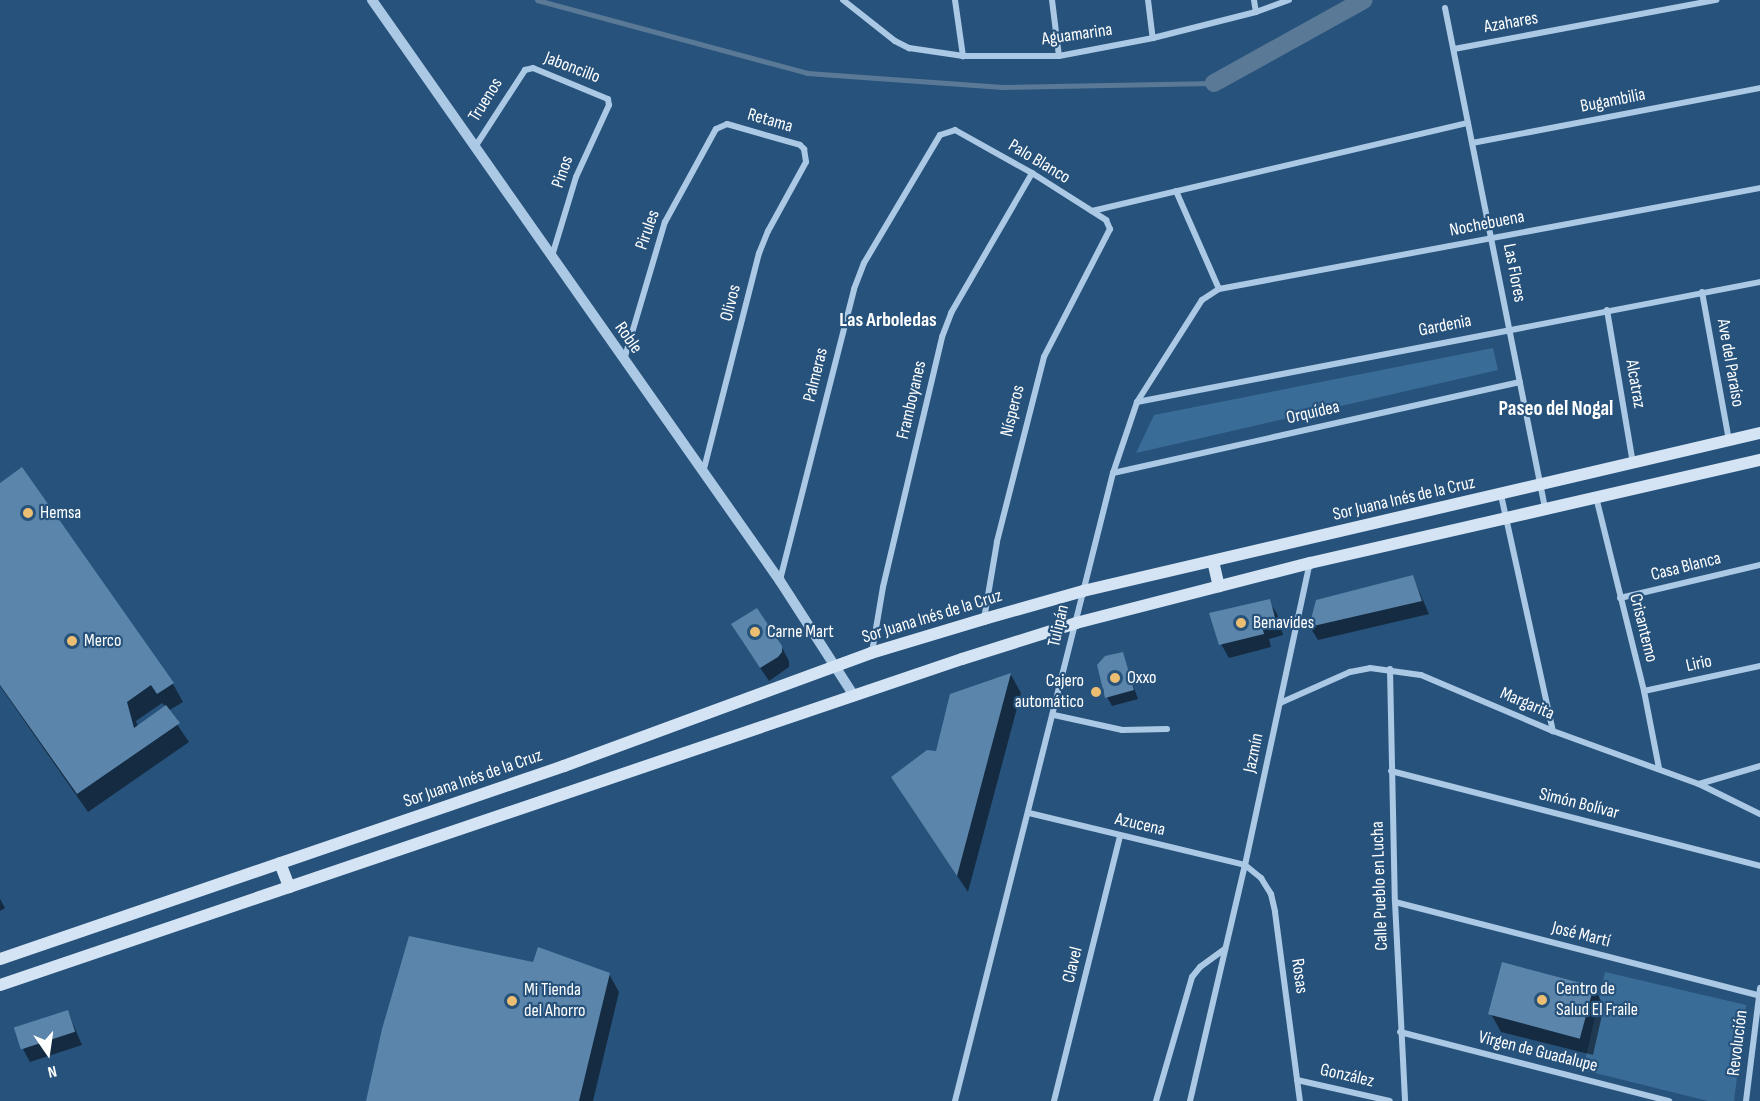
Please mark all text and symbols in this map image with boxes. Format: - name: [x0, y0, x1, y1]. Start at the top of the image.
- street label: Azahares: [1482, 8, 1540, 38]
- street label: Aguamarina: [1040, 19, 1114, 51]
- street label: Jaboncillo: [541, 48, 603, 88]
- street label: Truenos: [464, 74, 508, 126]
- street label: Bugambilia: [1579, 84, 1647, 118]
- street label: Retama: [745, 104, 795, 138]
- street label: Palo Blanco: [1004, 135, 1074, 189]
- street label: Pinos: [547, 153, 579, 191]
- street label: Nochebuena: [1448, 206, 1526, 242]
- street label: Pirules: [631, 207, 665, 253]
- street label: Las Flores: [1498, 242, 1530, 304]
- street label: Olivos: [716, 283, 746, 323]
- district label: Las Arboledas: [839, 308, 937, 332]
- street label: Gardenia: [1417, 310, 1473, 342]
- street label: Ave del Paraíso: [1712, 317, 1748, 409]
- street label: Roble: [610, 318, 646, 358]
- street label: Palmeras: [799, 346, 833, 404]
- street label: Alcatraz: [1620, 358, 1650, 410]
- street label: Framboyanes: [892, 359, 932, 441]
- street label: Nísperos: [996, 383, 1030, 439]
- street label: Orquídea: [1284, 396, 1342, 430]
- district label: Paseo del Nogal: [1499, 396, 1613, 422]
- street label: Sor Juana Inés de la Cruz: [1331, 472, 1477, 526]
- place label: Hemsa: [40, 502, 81, 524]
- marker: Hemsa: [21, 506, 35, 520]
- street label: Casa Blanca: [1649, 548, 1723, 586]
- street label: Sor Juana Inés de la Cruz: [859, 585, 1005, 649]
- street label: Crisantemo: [1624, 591, 1662, 665]
- street label: Tulipán: [1044, 603, 1074, 649]
- place label: Benavides: [1253, 612, 1314, 634]
- marker: Benavides: [1234, 616, 1248, 630]
- place label: Carne Mart: [767, 621, 834, 643]
- marker: Carne Mart: [748, 625, 762, 639]
- place label: Merco: [84, 630, 121, 652]
- marker: Merco: [65, 634, 79, 648]
- street label: Lirio: [1684, 651, 1714, 677]
- place label: Oxxo: [1127, 667, 1157, 689]
- place label: Cajero automático: [1015, 671, 1084, 714]
- marker: Oxxo: [1108, 671, 1122, 685]
- street label: Margarita: [1497, 683, 1557, 725]
- marker: Cajero automático: [1089, 685, 1103, 699]
- street label: Jazmín: [1239, 731, 1269, 775]
- street label: Sor Juana Inés de la Cruz: [401, 745, 545, 813]
- street label: Simón Bolívar: [1537, 784, 1621, 824]
- street label: Azucena: [1113, 809, 1167, 841]
- street label: Calle Pueblo en Lucha: [1367, 821, 1393, 951]
- street label: José Martí: [1549, 917, 1613, 953]
- street label: Clavel: [1058, 945, 1088, 985]
- street label: Rosas: [1286, 957, 1312, 995]
- place label: Centro de Salud El Fraile: [1556, 979, 1638, 1022]
- place label: Mi Tienda del Ahorro: [524, 980, 586, 1022]
- marker: Centro de Salud El Fraile: [1533, 991, 1551, 1009]
- marker: Mi Tienda del Ahorro: [505, 994, 519, 1008]
- street label: Revolución: [1723, 1009, 1753, 1077]
- north arrow: [18, 1023, 78, 1083]
- street label: Virgen de Guadalupe: [1476, 1027, 1600, 1077]
- street label: González: [1318, 1059, 1376, 1093]
- text: N: [46, 1061, 58, 1081]

